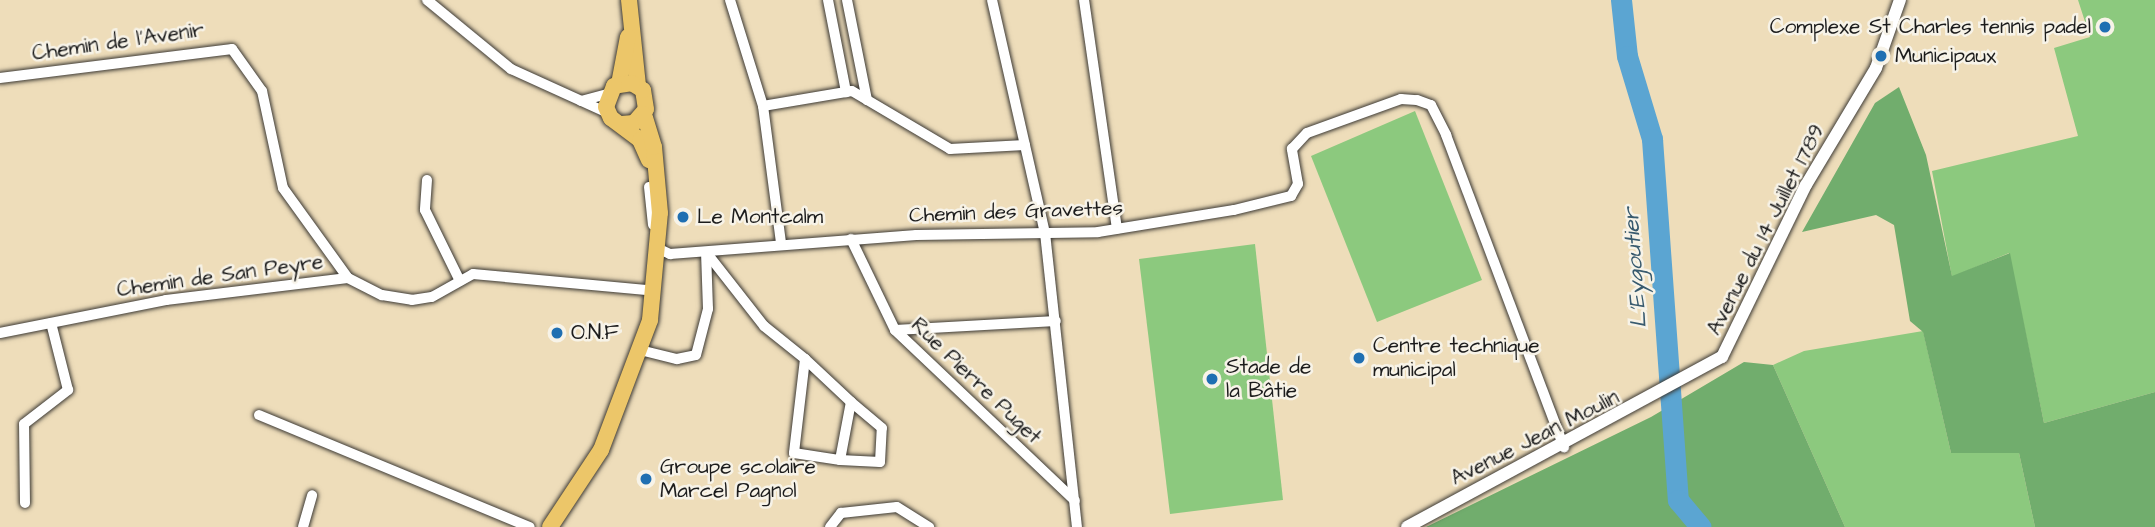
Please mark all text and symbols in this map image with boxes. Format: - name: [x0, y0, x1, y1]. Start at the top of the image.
- place label: Complexe St Charles tennis padel: [1770, 14, 2091, 40]
- street label: Chemin de l'Avenir: [30, 17, 206, 67]
- marker: Complexe St Charles tennis padel: [2097, 19, 2113, 35]
- place label: Municipaux: [1895, 43, 1996, 69]
- marker: Municipaux: [1873, 48, 1889, 64]
- street label: Avenue du 14 Juillet 1789: [1702, 121, 1830, 339]
- street label: Chemin des Gravettes: [909, 196, 1123, 228]
- place label: Le Montcalm: [697, 204, 823, 230]
- water label: L'Eygoutier: [1617, 207, 1653, 329]
- marker: Le Montcalm: [675, 209, 691, 225]
- street label: Chemin de San Peyre: [115, 249, 325, 303]
- street label: Rue Pierre Puget: [906, 313, 1046, 449]
- place label: O.N.F: [571, 320, 619, 346]
- marker: O.N.F: [549, 325, 565, 341]
- place label: Centre technique municipal: [1373, 333, 1540, 383]
- marker: Centre technique municipal: [1351, 350, 1367, 366]
- place label: Stade de la Bâtie: [1226, 354, 1311, 404]
- marker: Stade de la Bâtie: [1204, 371, 1220, 387]
- street label: Avenue Jean Moulin: [1447, 385, 1623, 491]
- place label: Groupe scolaire Marcel Pagnol: [660, 454, 816, 504]
- marker: Groupe scolaire Marcel Pagnol: [638, 471, 654, 487]

